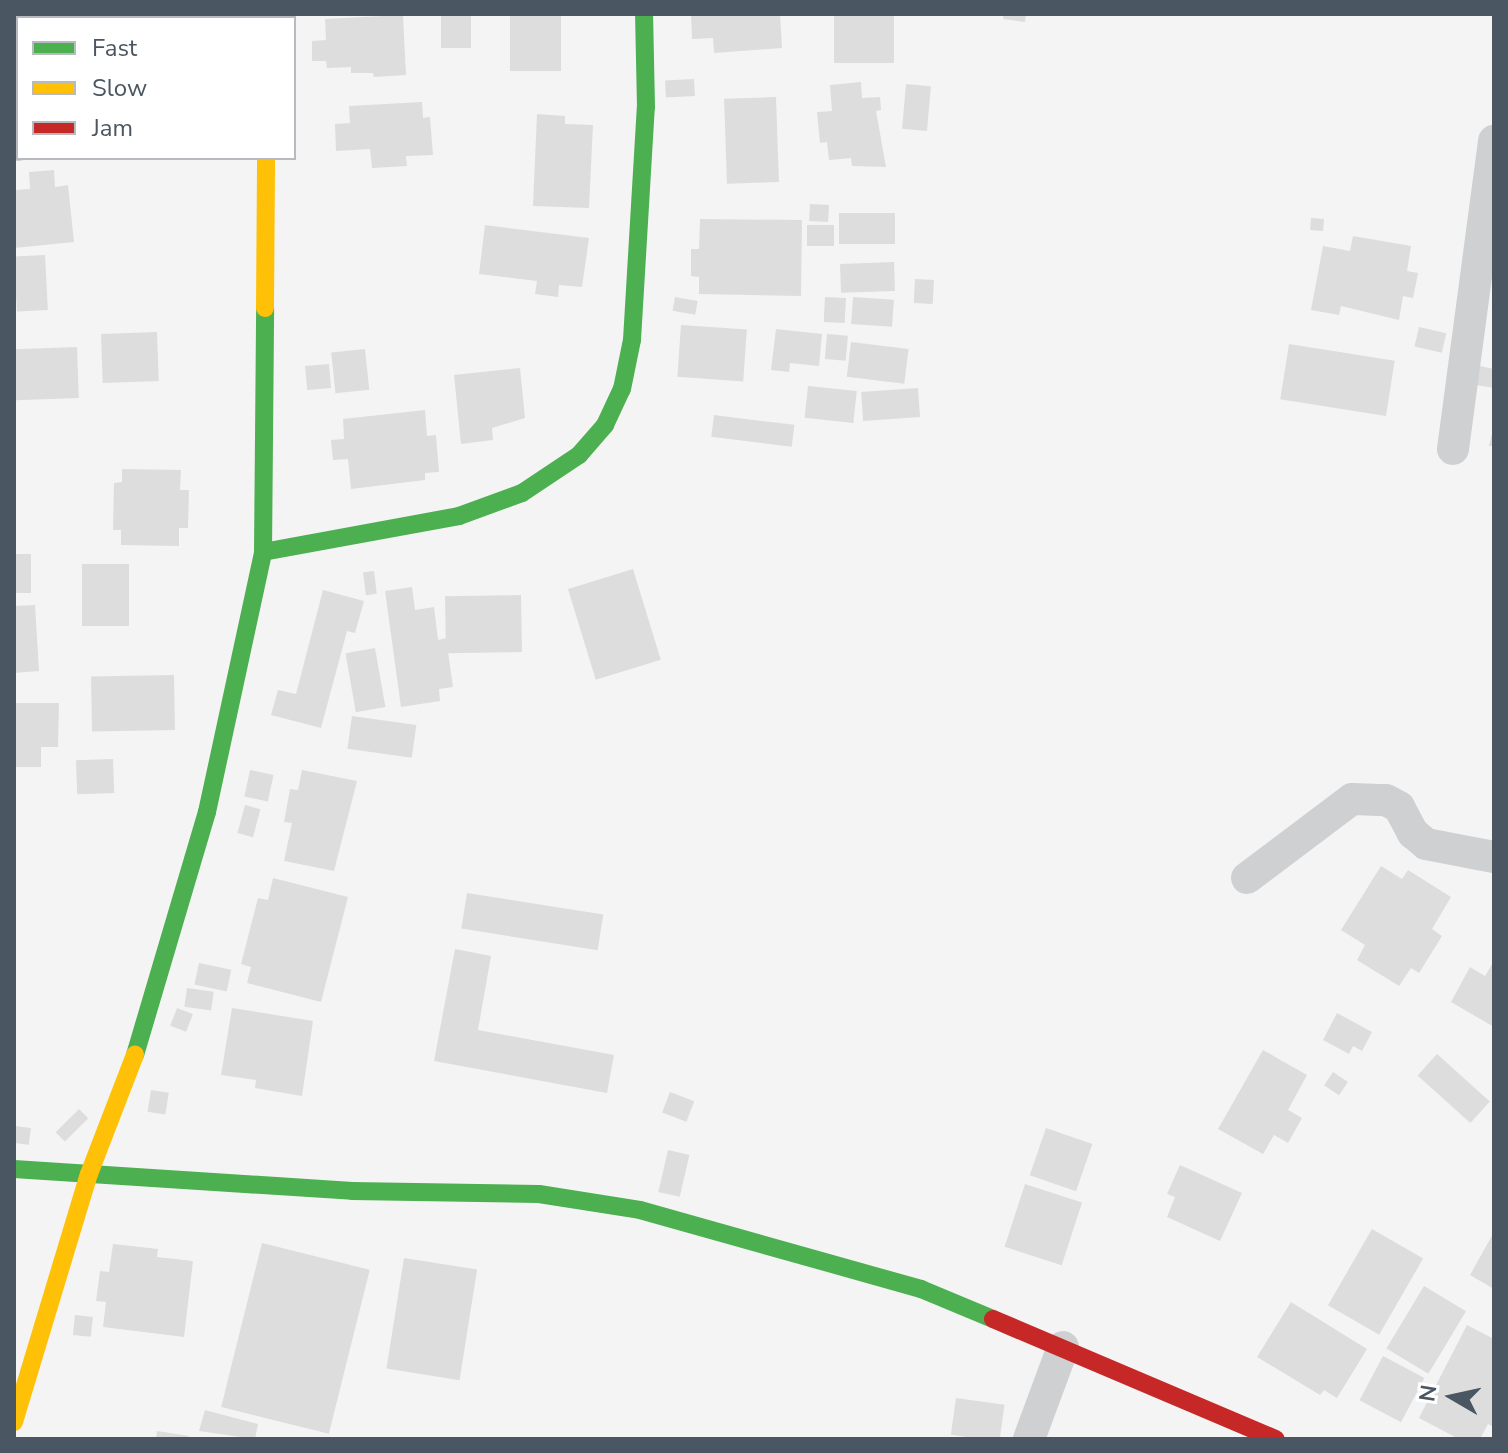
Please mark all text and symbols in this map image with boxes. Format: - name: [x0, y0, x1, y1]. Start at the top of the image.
- legend: [16, 16, 296, 160]
- text: Fast: [92, 32, 137, 64]
- text: Slow: [92, 72, 147, 104]
- text: Jam: [92, 112, 133, 144]
- north arrow: [1412, 1357, 1492, 1437]
- text: N: [1412, 1383, 1444, 1404]

